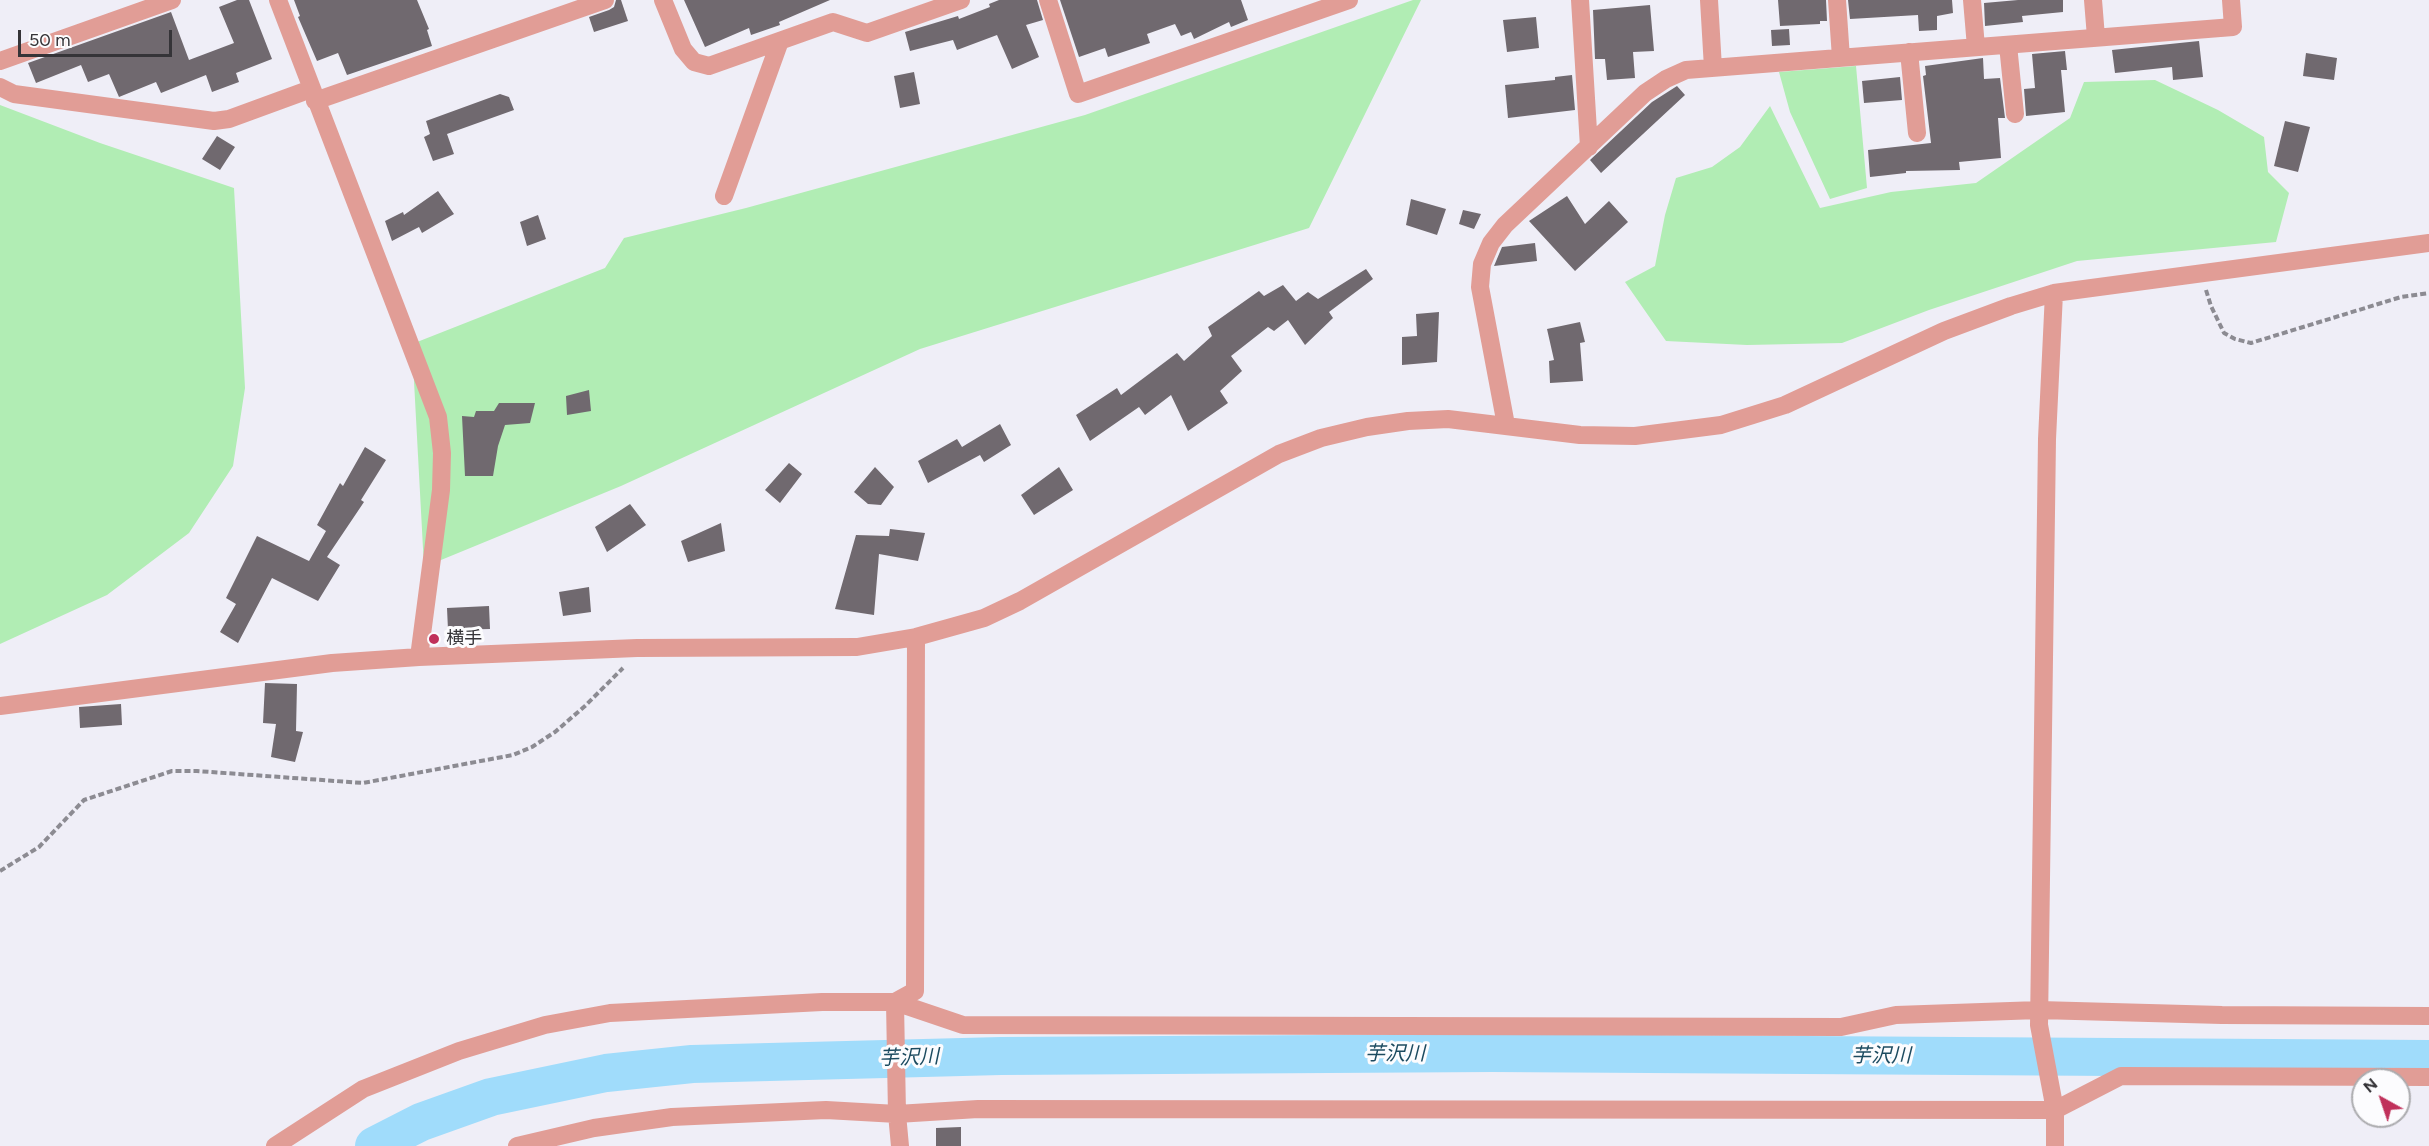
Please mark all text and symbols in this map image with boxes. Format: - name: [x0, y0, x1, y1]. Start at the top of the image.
- scale bar: [21, 18, 176, 56]
- text: 50 m: [29, 29, 71, 51]
- place label: 横手: [446, 628, 482, 650]
- marker: 横手: [427, 632, 441, 646]
- water label: 芋沢川: [1365, 1042, 1425, 1066]
- water label: 芋沢川: [1851, 1044, 1911, 1068]
- water label: 芋沢川: [879, 1045, 939, 1071]
- north arrow: [2351, 1068, 2411, 1128]
- text: N: [2360, 1074, 2381, 1097]

